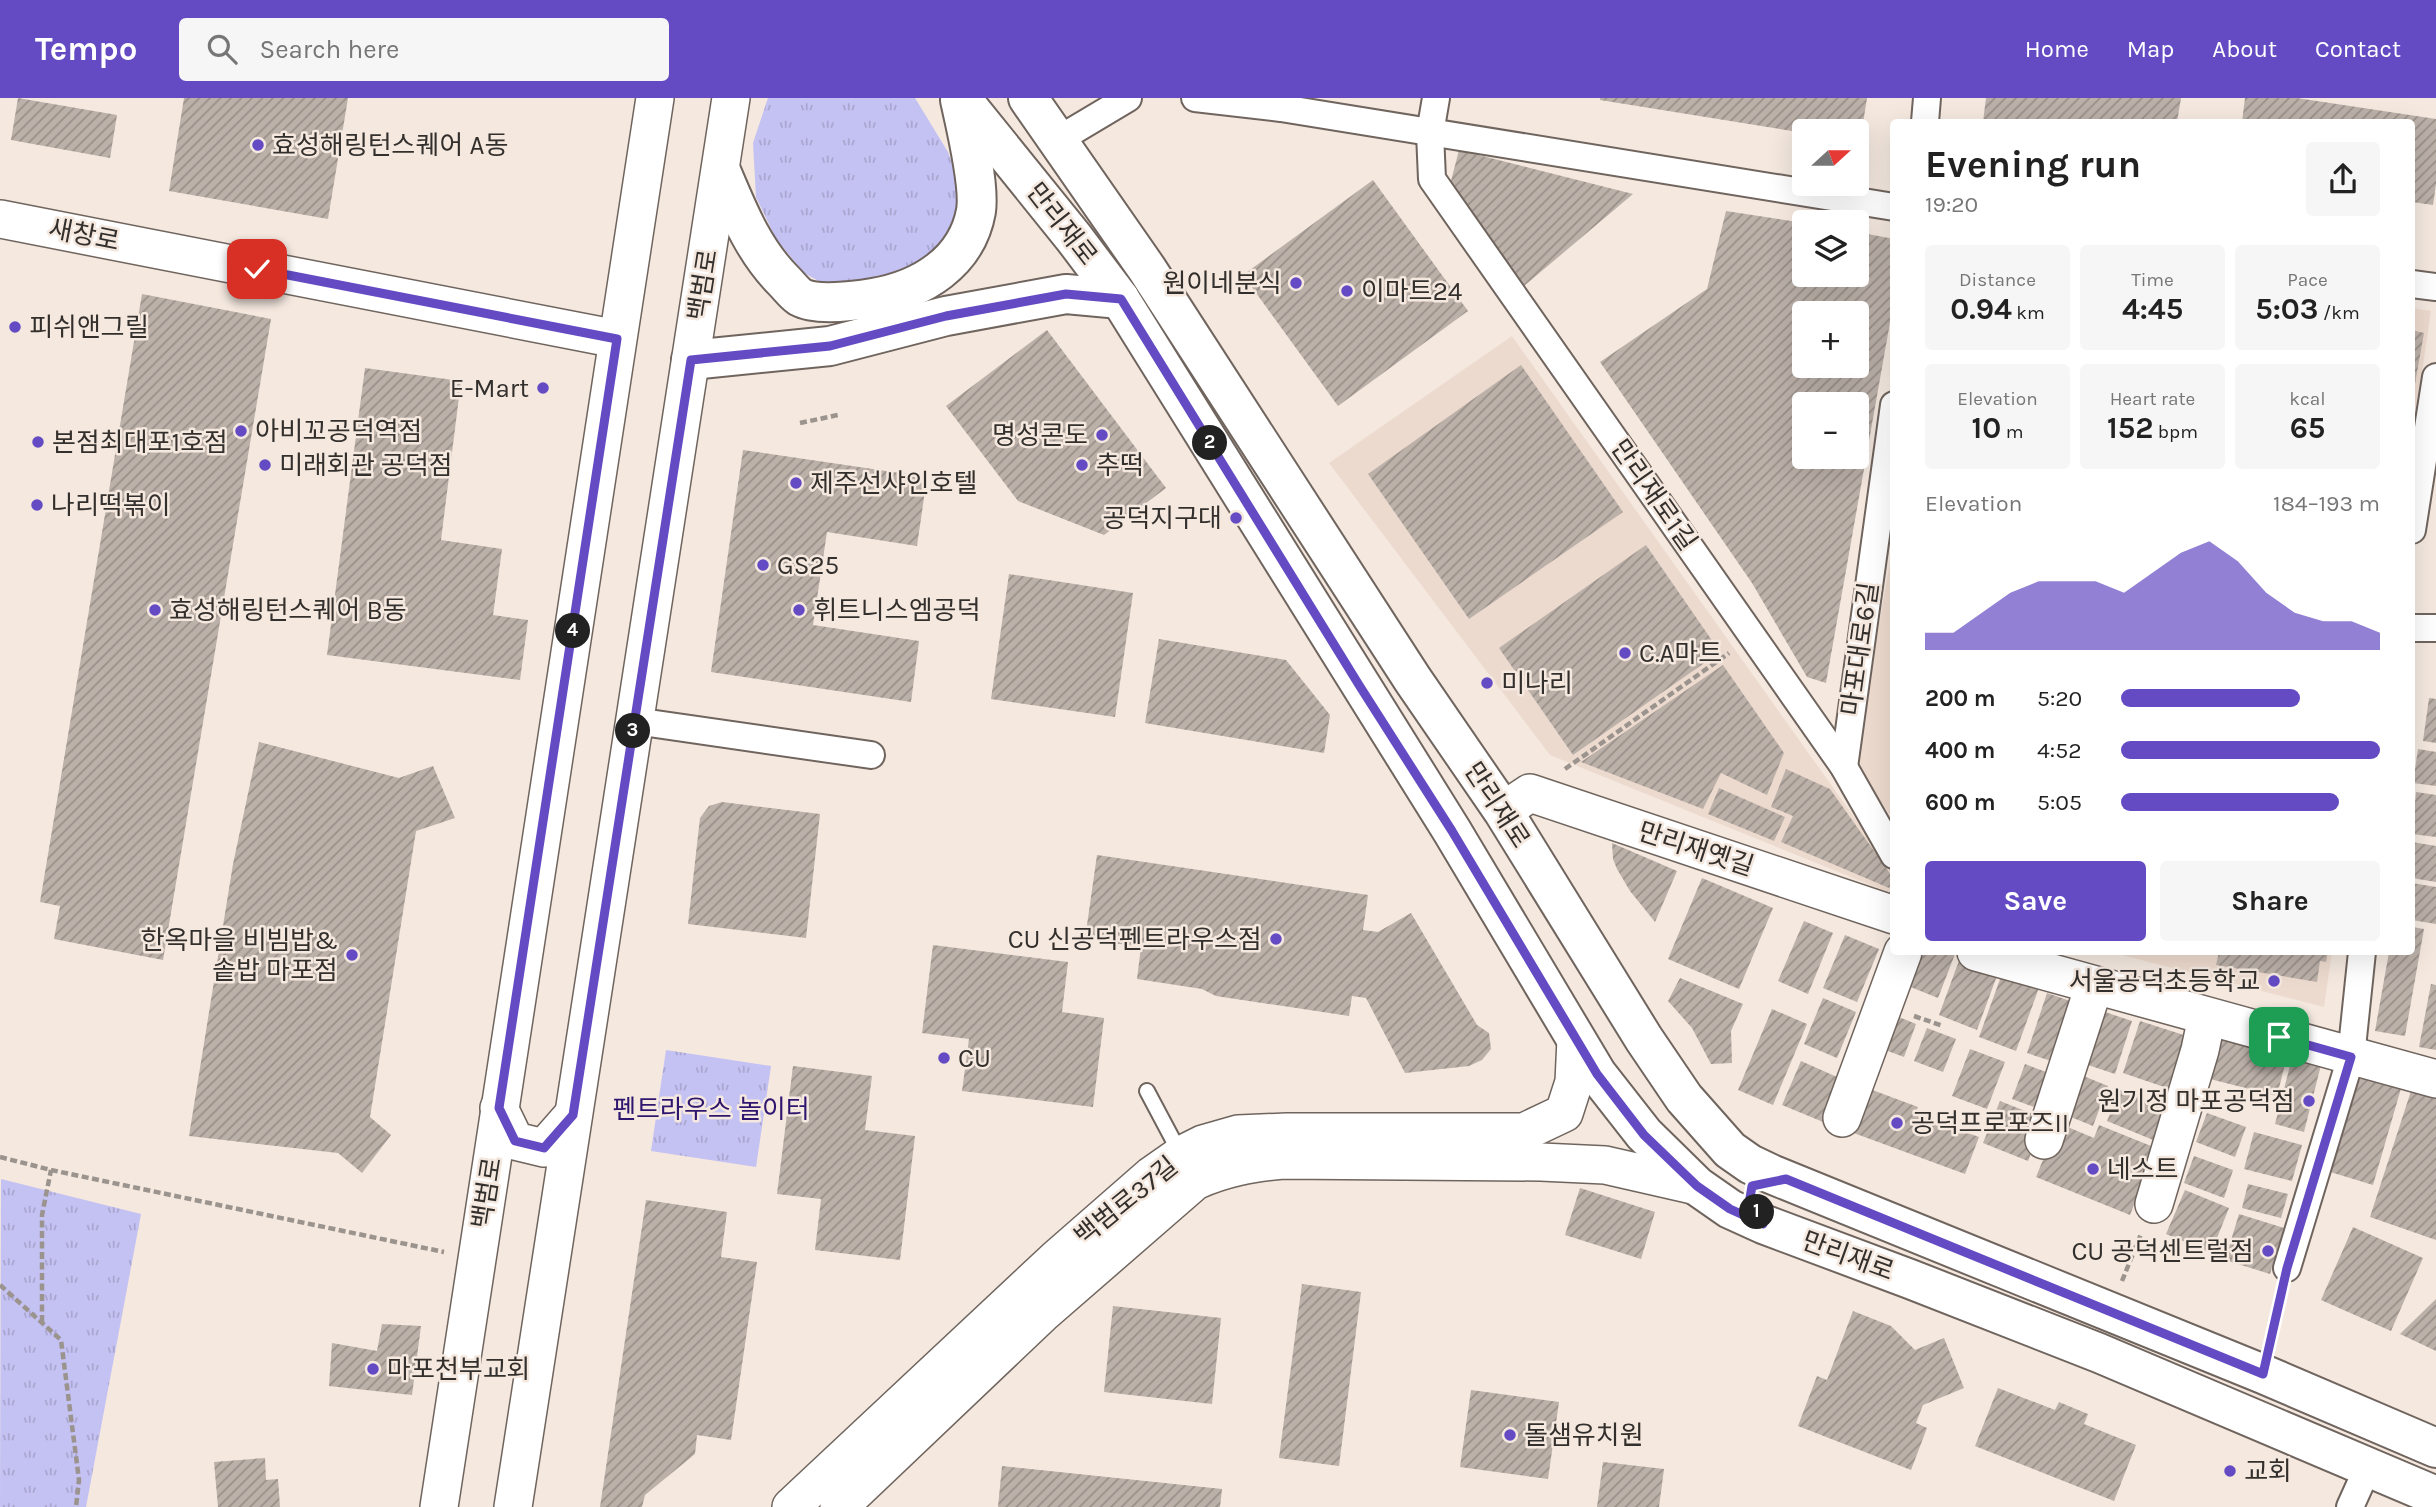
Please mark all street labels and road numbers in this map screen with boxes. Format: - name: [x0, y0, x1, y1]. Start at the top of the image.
- street label: 만리재로: [1020, 177, 1104, 271]
- street label: 새창로: [46, 213, 122, 257]
- street label: 백범로: [682, 247, 724, 323]
- street label: 만리재로1길: [1605, 434, 1703, 556]
- street label: 마포대로6길: [1835, 580, 1885, 718]
- street label: 만리재로: [1458, 756, 1536, 854]
- street label: 만리재옛길: [1634, 816, 1758, 882]
- street label: 백범로37길: [1068, 1150, 1184, 1252]
- street label: 백범로: [466, 1155, 508, 1231]
- street label: 만리재로: [1798, 1225, 1898, 1287]

